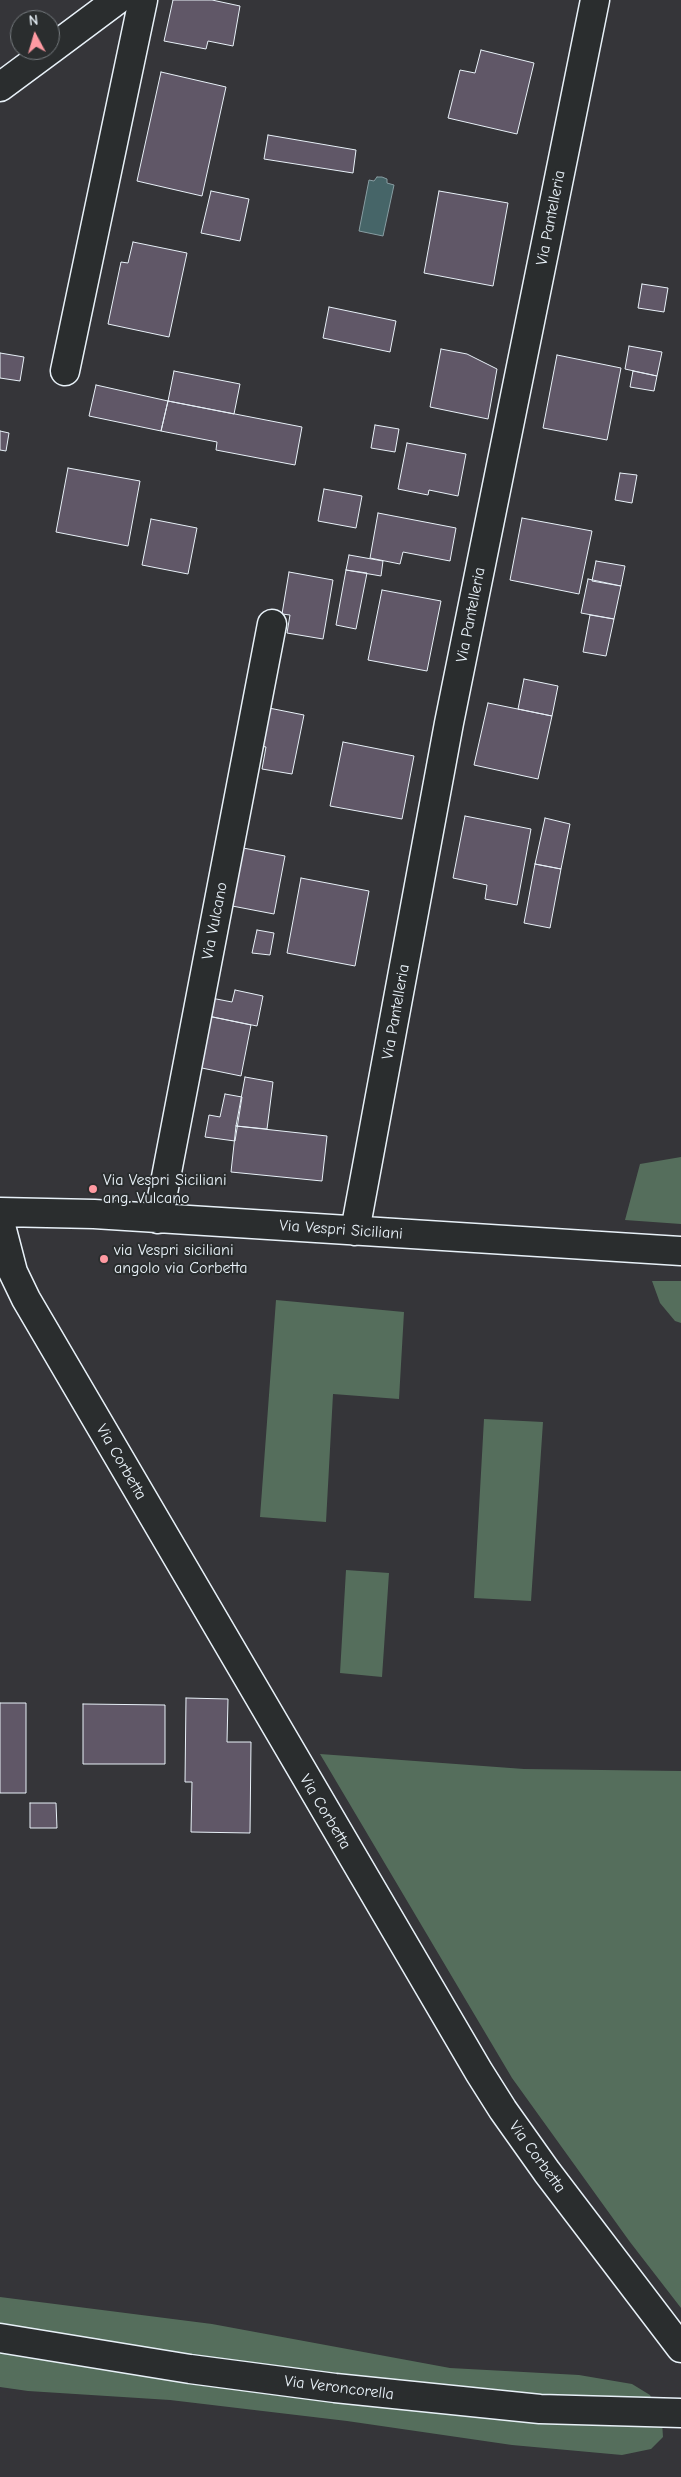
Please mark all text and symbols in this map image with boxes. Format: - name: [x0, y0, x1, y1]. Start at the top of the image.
- north arrow: [10, 10, 60, 60]
- text: N: [28, 12, 39, 30]
- street label: Via Pantelleria: [532, 169, 570, 267]
- street label: Via Pantelleria: [452, 566, 490, 664]
- street label: Via Vulcano: [198, 880, 232, 962]
- street label: Via Pantelleria: [378, 963, 414, 1061]
- place label: Via Vespri Siciliani ang. Vulcano: [103, 1170, 227, 1208]
- marker: Via Vespri Siciliani ang. Vulcano: [87, 1183, 99, 1195]
- street label: Via Vespri Siciliani: [279, 1216, 403, 1244]
- place label: via Vespri siciliani angolo via Corbetta: [114, 1240, 247, 1278]
- marker: via Vespri siciliani angolo via Corbetta: [98, 1253, 110, 1265]
- street label: Via Corbetta: [92, 1421, 150, 1503]
- street label: Via Corbetta: [295, 1771, 355, 1853]
- street label: Via Corbetta: [505, 2117, 569, 2197]
- street label: Via Veroncorella: [283, 2372, 395, 2404]

